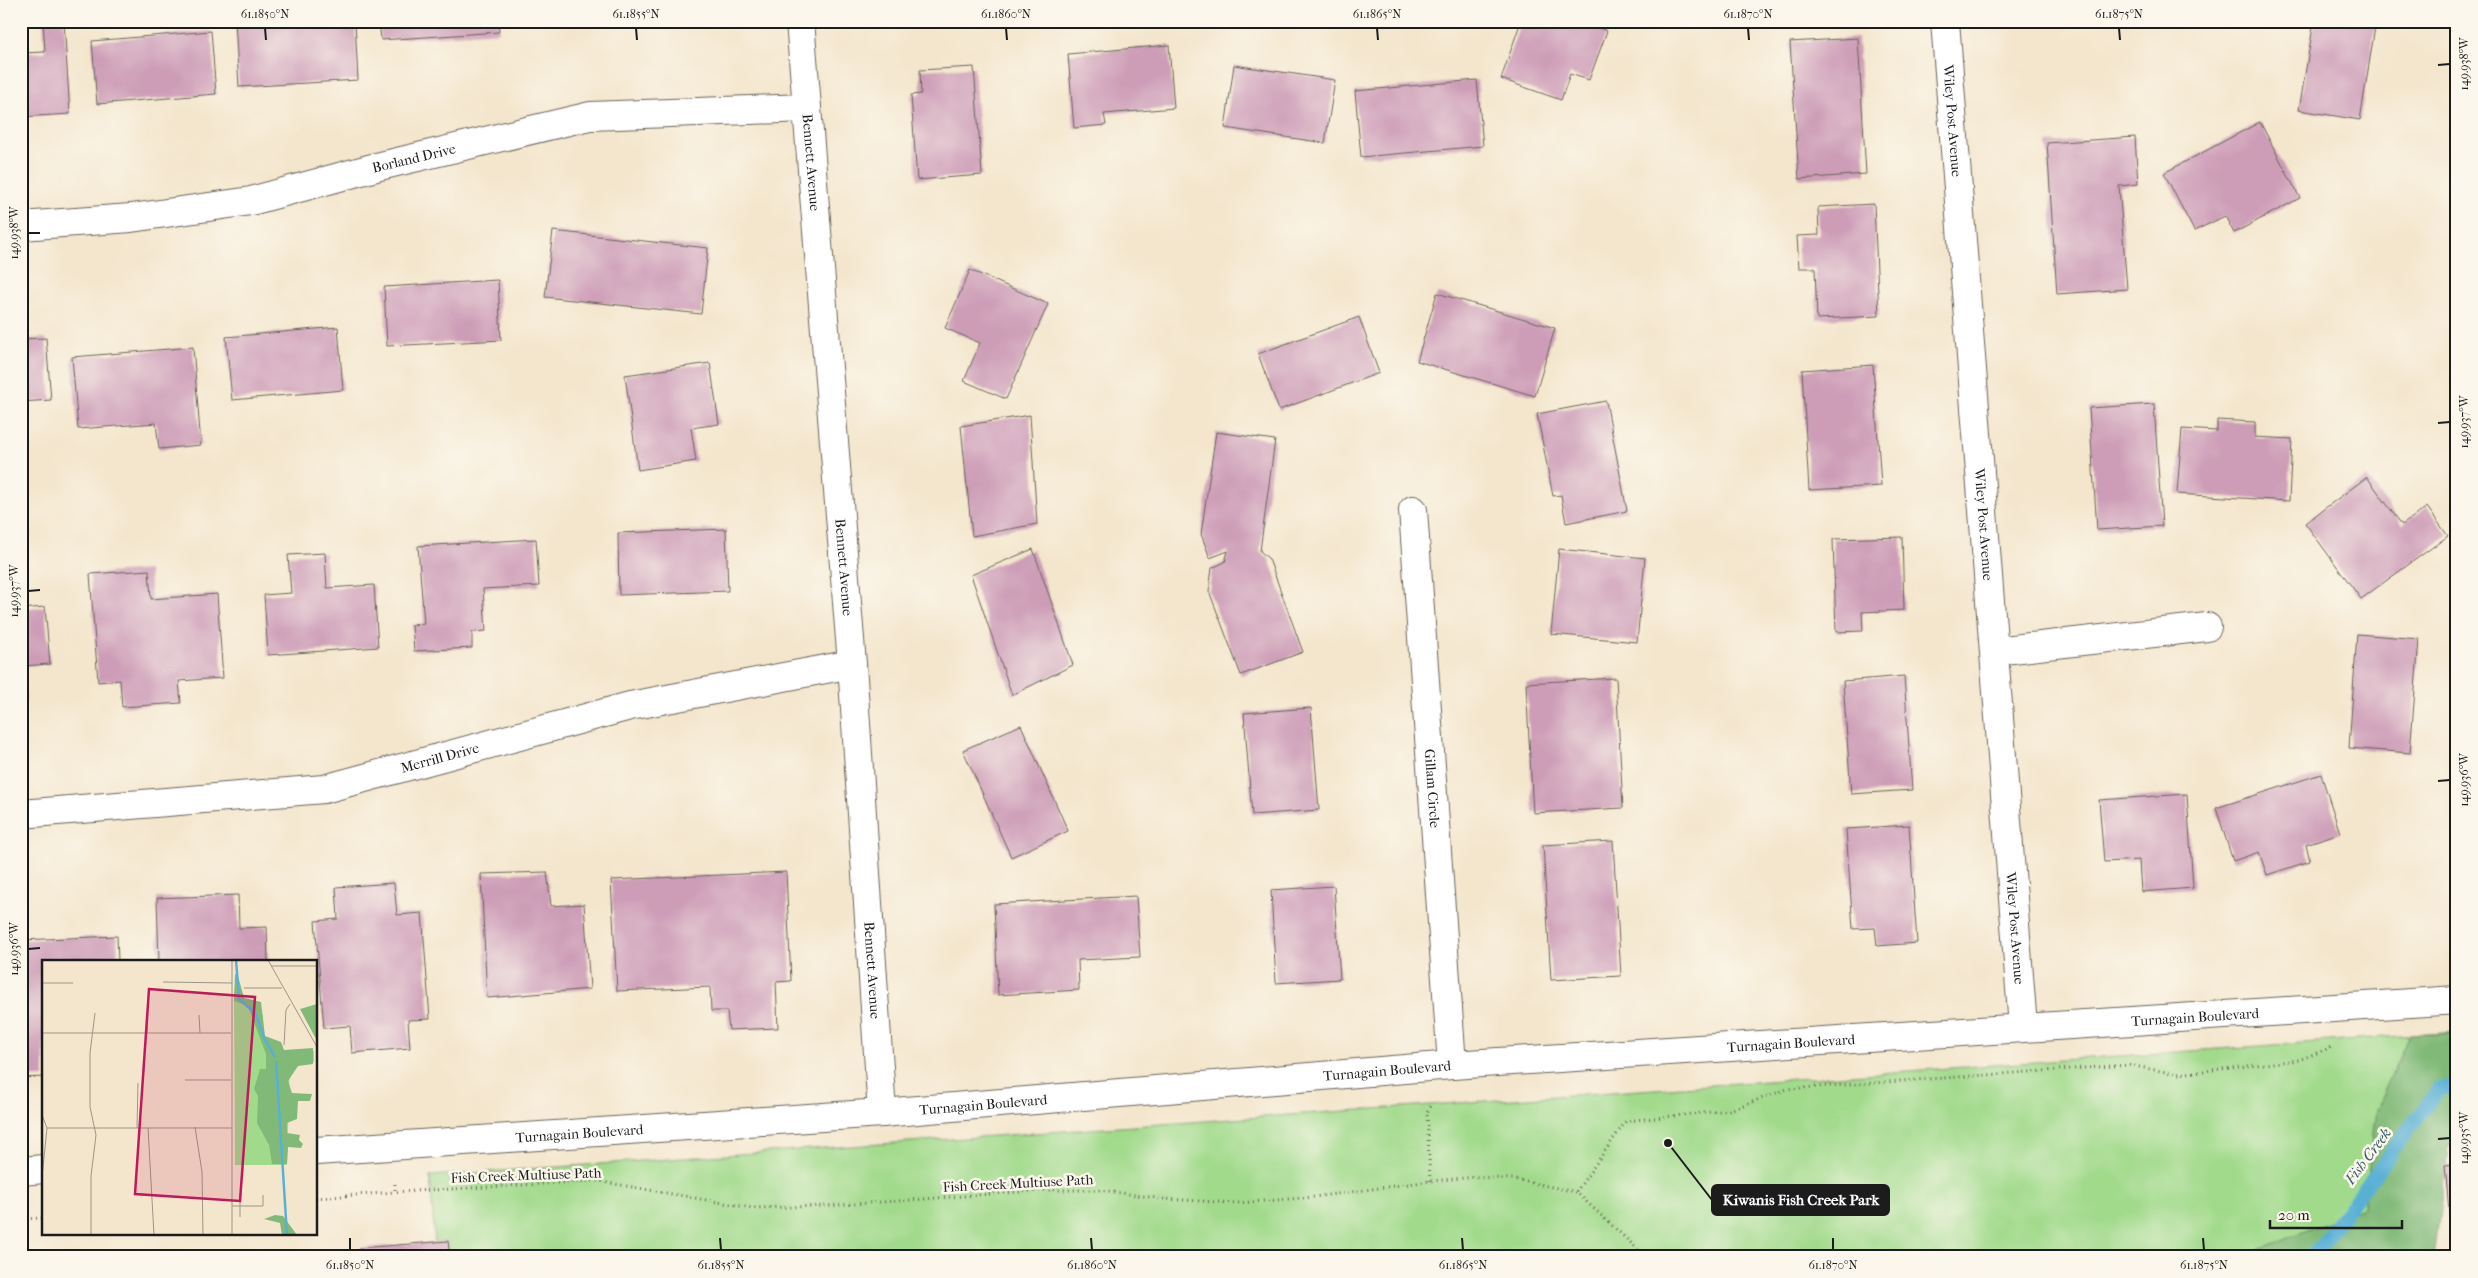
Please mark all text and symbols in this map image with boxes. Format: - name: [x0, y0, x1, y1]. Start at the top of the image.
- text: 61.1850°N: [241, 7, 289, 21]
- text: 61.1855°N: [612, 7, 660, 21]
- text: 61.1860°N: [981, 7, 1031, 21]
- text: 61.1865°N: [1353, 7, 1401, 21]
- text: 61.1870°N: [1723, 7, 1773, 21]
- text: 61.1875°N: [2095, 7, 2143, 21]
- text: 149.938°W: [2457, 36, 2471, 91]
- street label: Wiley Post Avenue: [1939, 63, 1965, 178]
- street label: Bennett Avenue: [799, 113, 823, 212]
- street label: Borland Drive: [371, 140, 458, 177]
- text: 149.938°W: [7, 205, 21, 260]
- text: 149.937°W: [2457, 394, 2471, 448]
- street label: Wiley Post Avenue: [1971, 467, 1996, 581]
- street label: Bennett Avenue: [831, 518, 856, 617]
- text: 149.937°W: [7, 563, 21, 617]
- street label: Merrill Drive: [399, 739, 481, 777]
- street label: Gillam Circle: [1421, 748, 1443, 829]
- text: 149.936°W: [2457, 752, 2471, 807]
- street label: Wiley Post Avenue: [2002, 871, 2028, 985]
- text: 149.936°W: [7, 921, 21, 976]
- street label: Bennett Avenue: [860, 921, 884, 1019]
- inset map: [42, 960, 318, 1236]
- street label: Turnagain Boulevard: [2131, 1005, 2260, 1030]
- street label: Turnagain Boulevard: [1726, 1031, 1856, 1056]
- street label: Turnagain Boulevard: [1322, 1057, 1452, 1085]
- street label: Turnagain Boulevard: [919, 1091, 1048, 1119]
- text: 149.935°W: [2457, 1111, 2471, 1164]
- street label: Turnagain Boulevard: [515, 1121, 644, 1147]
- water label: Fish Creek: [2340, 1124, 2395, 1188]
- street label: Fish Creek Multiuse Path: [450, 1164, 602, 1187]
- street label: Fish Creek Multiuse Path: [942, 1171, 1094, 1196]
- callout: Kiwanis Fish Creek Park: [1712, 1185, 1889, 1215]
- text: Kiwanis Fish Creek Park: [1723, 1191, 1880, 1209]
- scale bar: [2270, 1198, 2403, 1230]
- text: 20 m: [2278, 1206, 2310, 1224]
- text: 61.1850°N: [326, 1258, 374, 1272]
- text: 61.1855°N: [697, 1258, 745, 1272]
- text: 61.1860°N: [1067, 1258, 1117, 1272]
- text: 61.1865°N: [1439, 1258, 1487, 1272]
- text: 61.1870°N: [1808, 1258, 1858, 1272]
- text: 61.1875°N: [2180, 1258, 2228, 1272]

